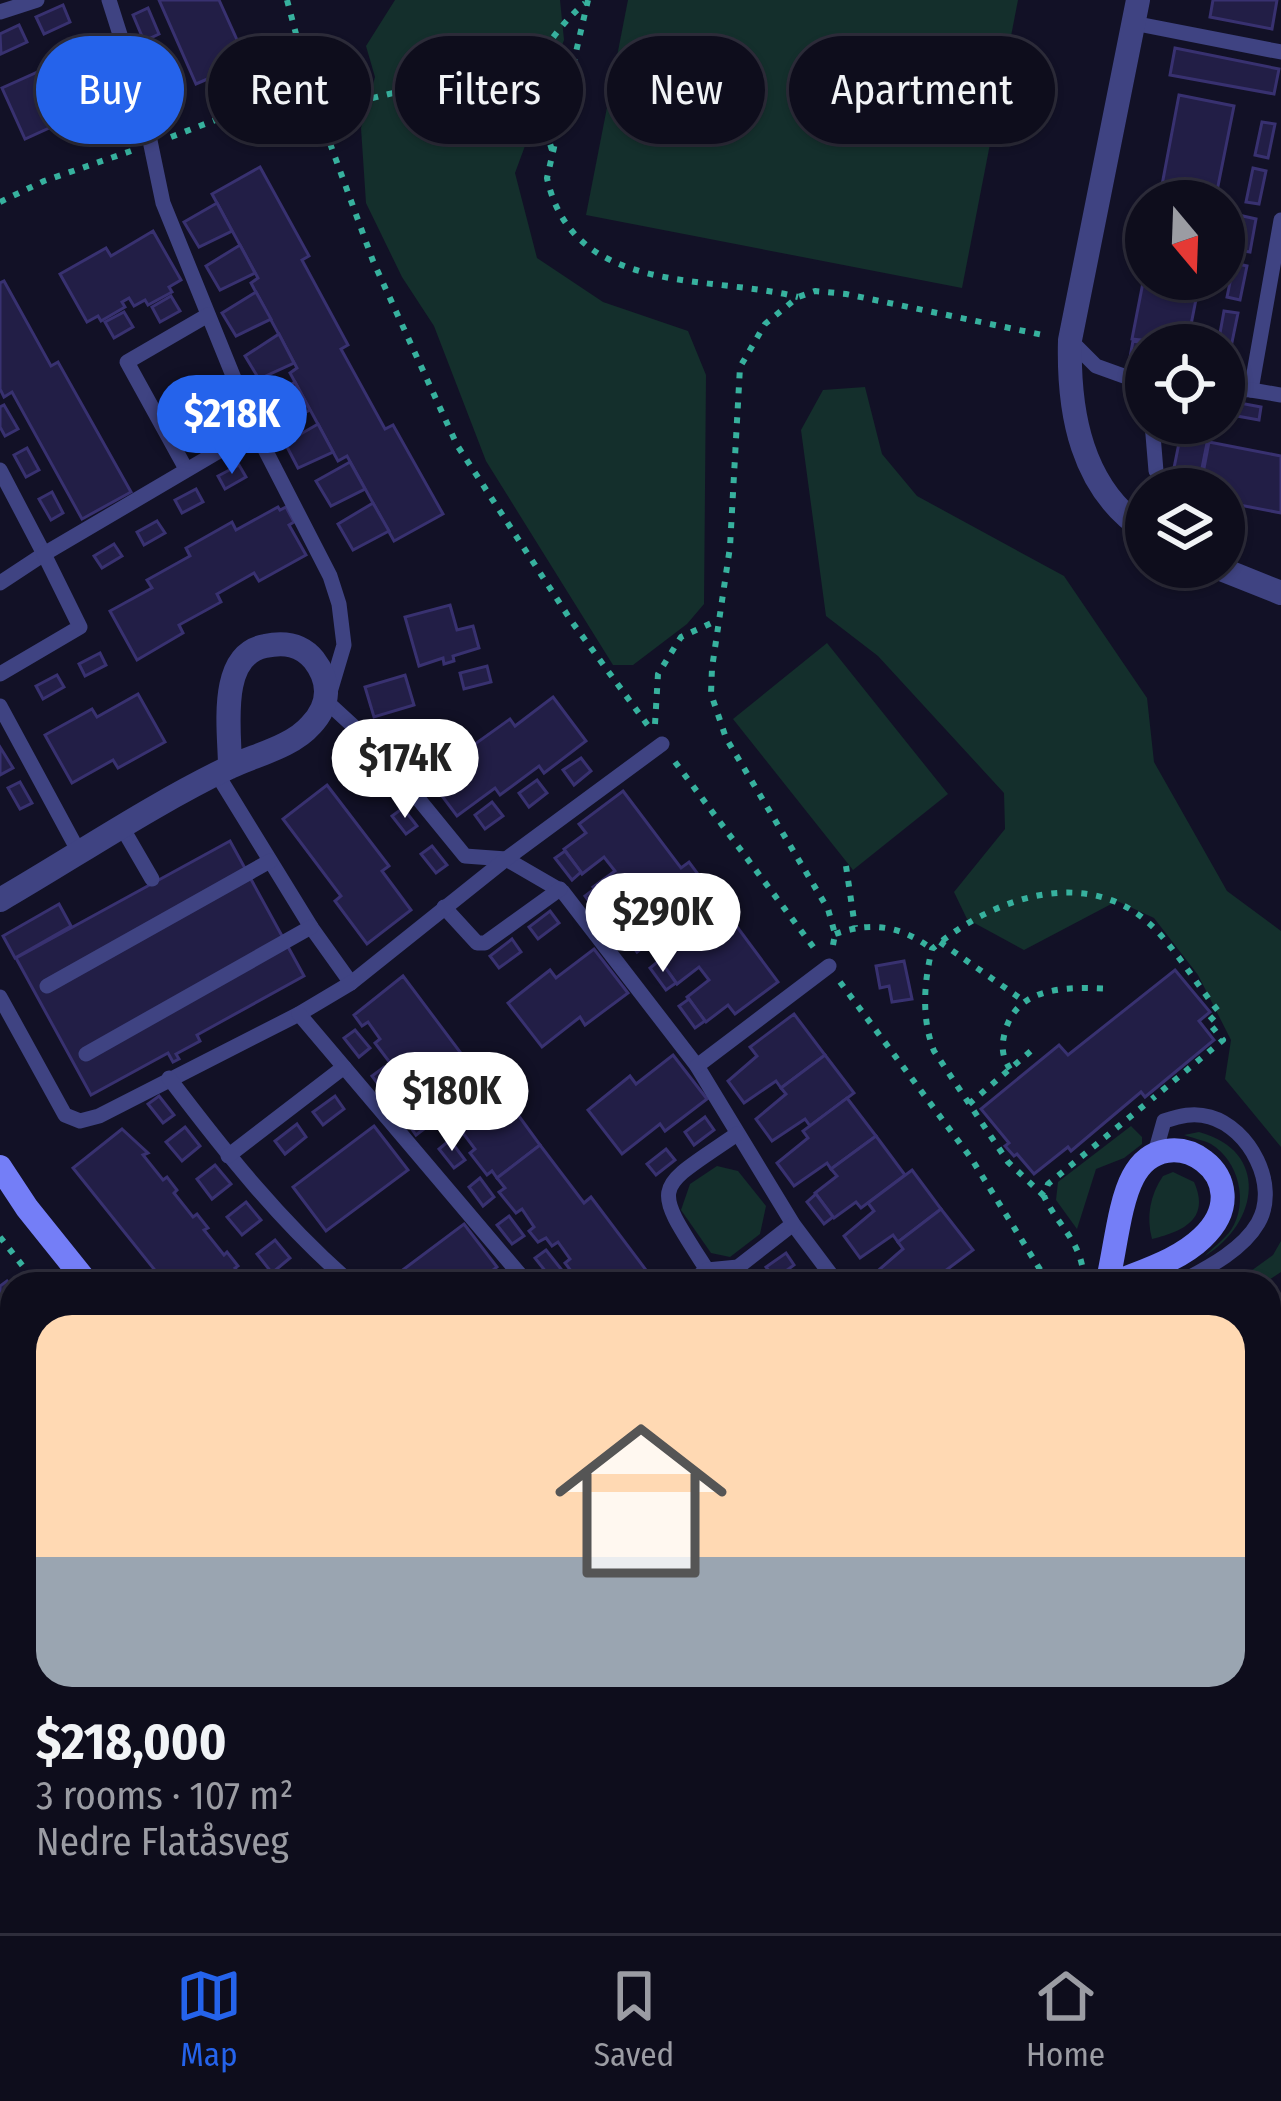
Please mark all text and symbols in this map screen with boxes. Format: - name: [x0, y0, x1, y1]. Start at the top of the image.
- chip: Buy: [36, 36, 184, 144]
- chip: Rent: [208, 36, 371, 144]
- chip: Filters: [395, 36, 583, 144]
- chip: New: [607, 36, 765, 144]
- chip: Apartment: [789, 36, 1055, 144]
- north arrow: [1125, 180, 1245, 300]
- map controls: [1125, 180, 1245, 588]
- button: locate: [1125, 324, 1245, 444]
- pin: $218K: [148, 375, 316, 477]
- text: $218K: [184, 391, 280, 437]
- button: layers: [1125, 468, 1245, 588]
- pin: $174K: [321, 719, 489, 821]
- text: $174K: [359, 735, 451, 781]
- pin: $290K: [579, 873, 747, 975]
- text: $290K: [612, 889, 714, 935]
- pin: $180K: [368, 1052, 536, 1154]
- text: $180K: [402, 1068, 502, 1114]
- icon: home: [533, 1393, 749, 1609]
- text: $218,000: [36, 1711, 227, 1773]
- text: 3 rooms · 107 m²: [36, 1773, 293, 1819]
- text: Nedre Flatåsveg: [36, 1819, 289, 1865]
- tab: Map: [176, 1963, 242, 2075]
- tab: Saved: [594, 1963, 674, 2075]
- tab: Home: [1026, 1963, 1105, 2075]

